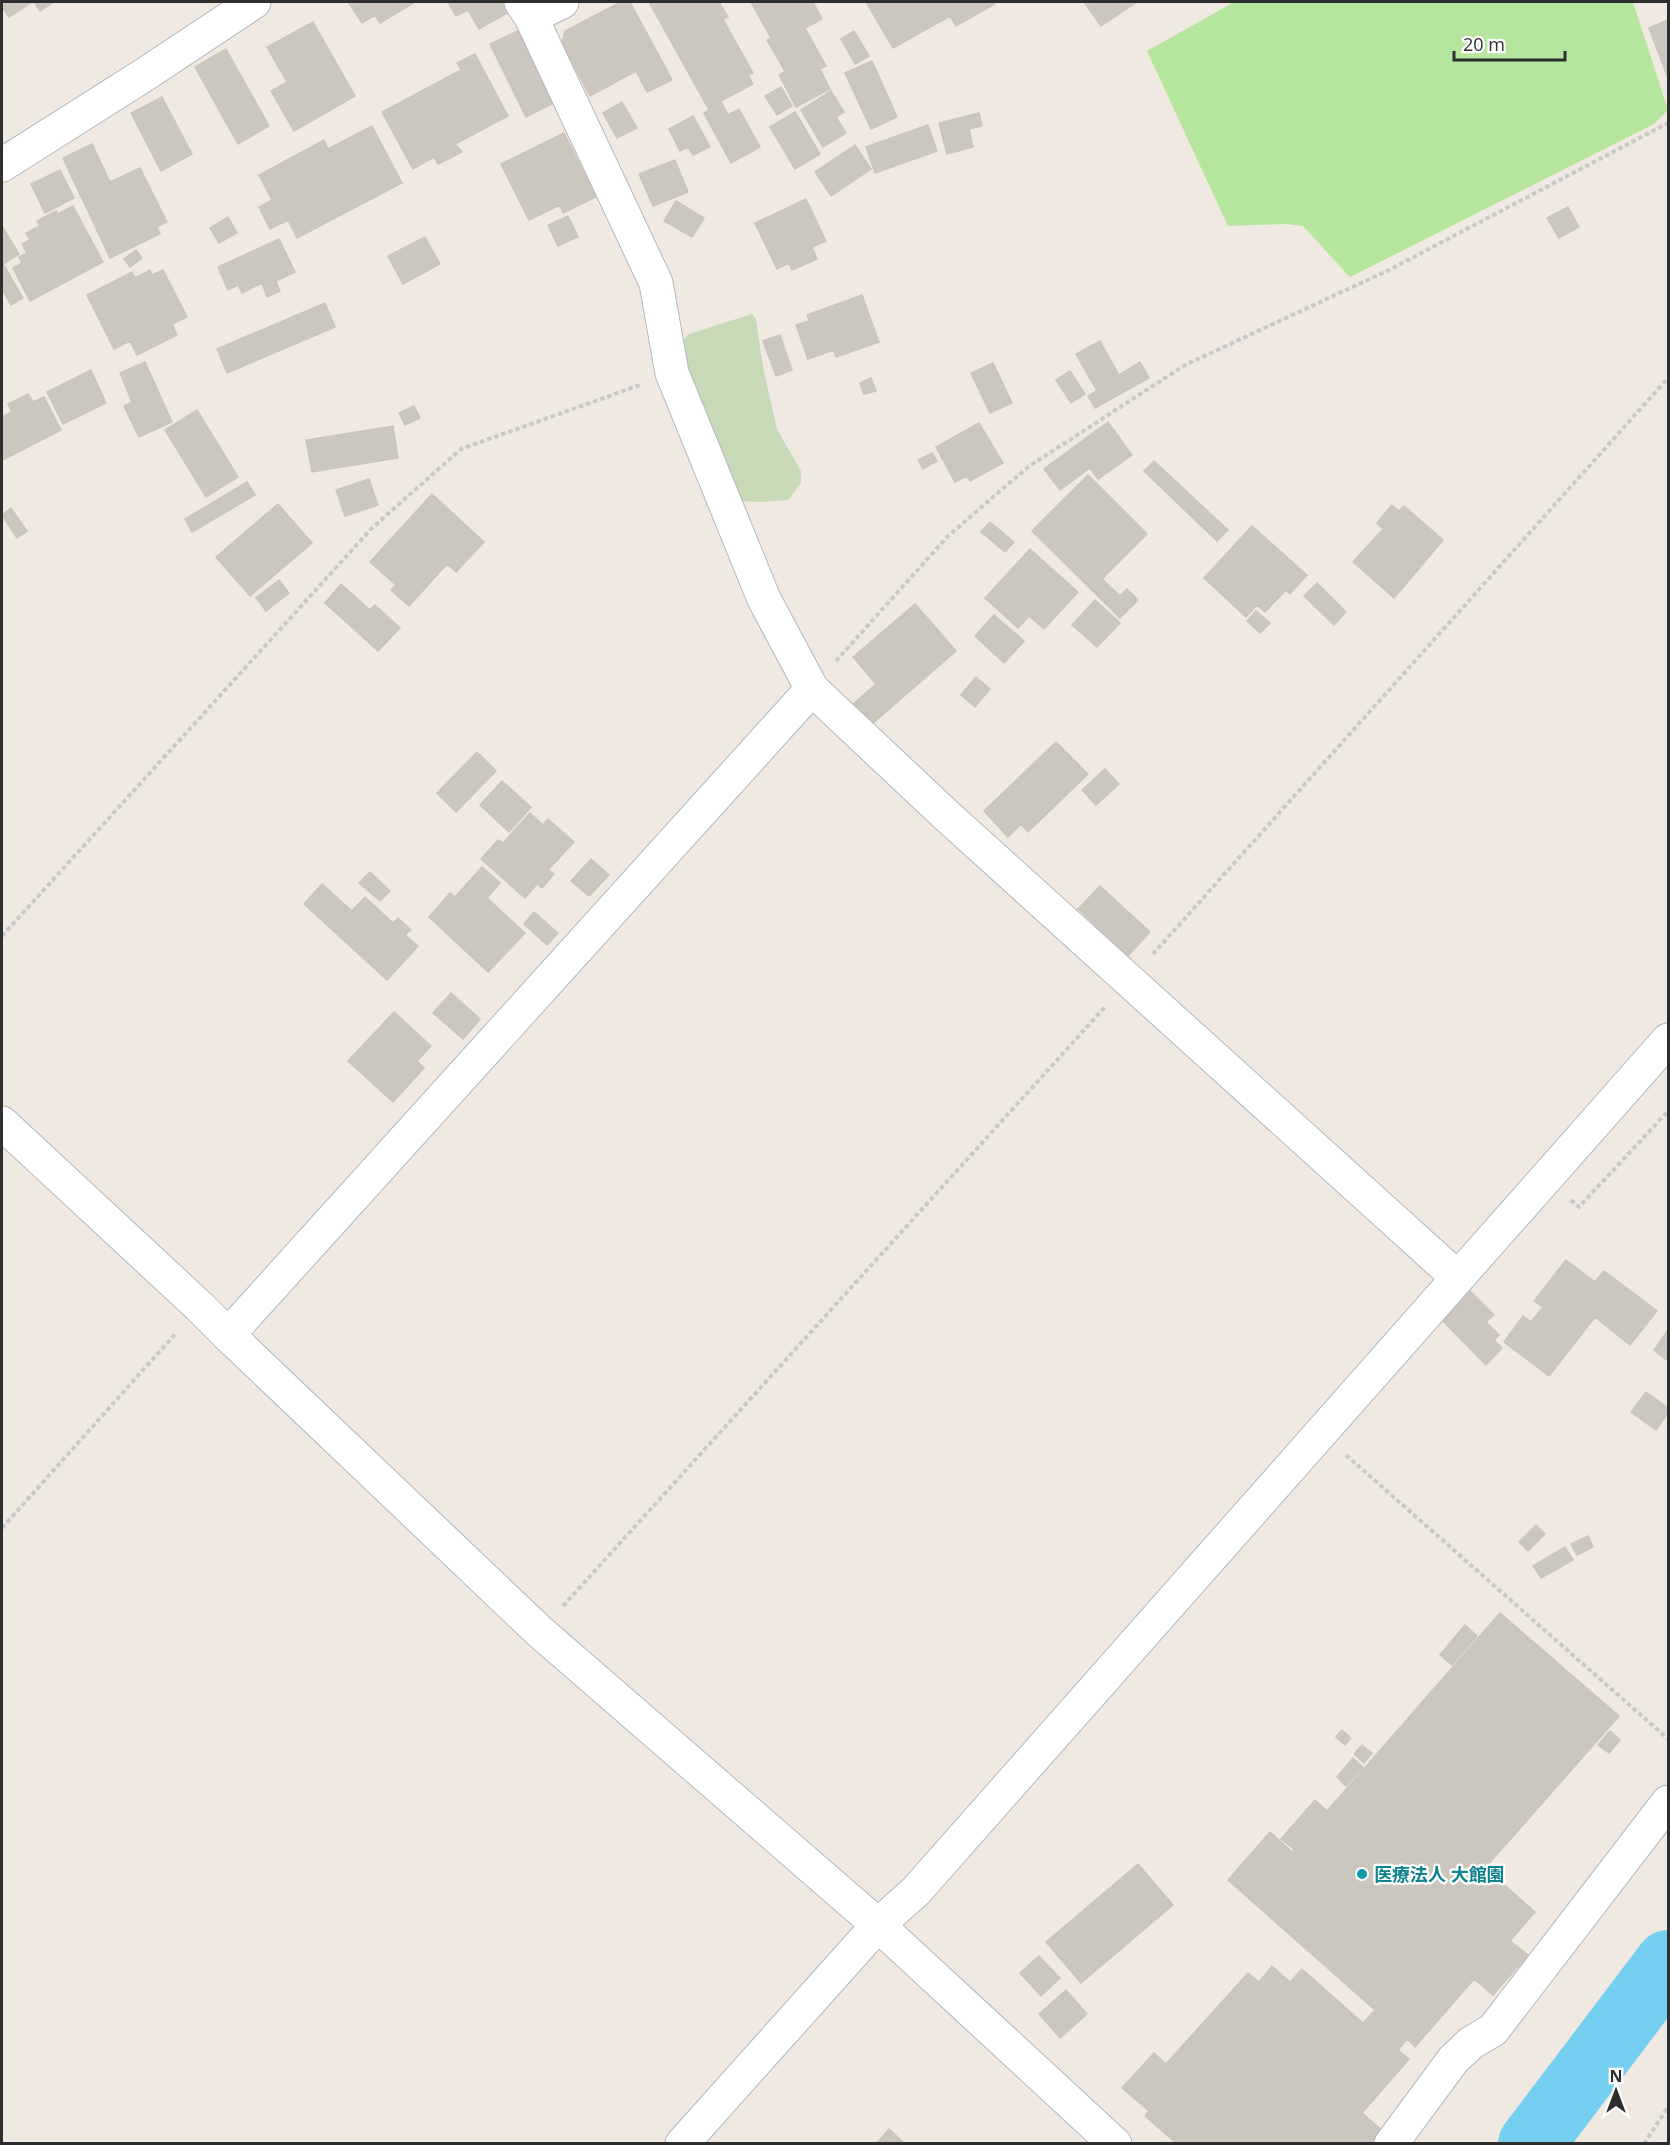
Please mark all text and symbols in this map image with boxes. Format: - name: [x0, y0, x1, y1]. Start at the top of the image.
- scale bar: [1454, 24, 1565, 62]
- text: 20 m: [1463, 32, 1505, 56]
- place label: 医療法人 大館園: [1374, 1862, 1505, 1886]
- marker: 医療法人 大館園: [1355, 1867, 1369, 1881]
- north arrow: [1586, 2061, 1646, 2121]
- text: N: [1609, 2065, 1623, 2087]

